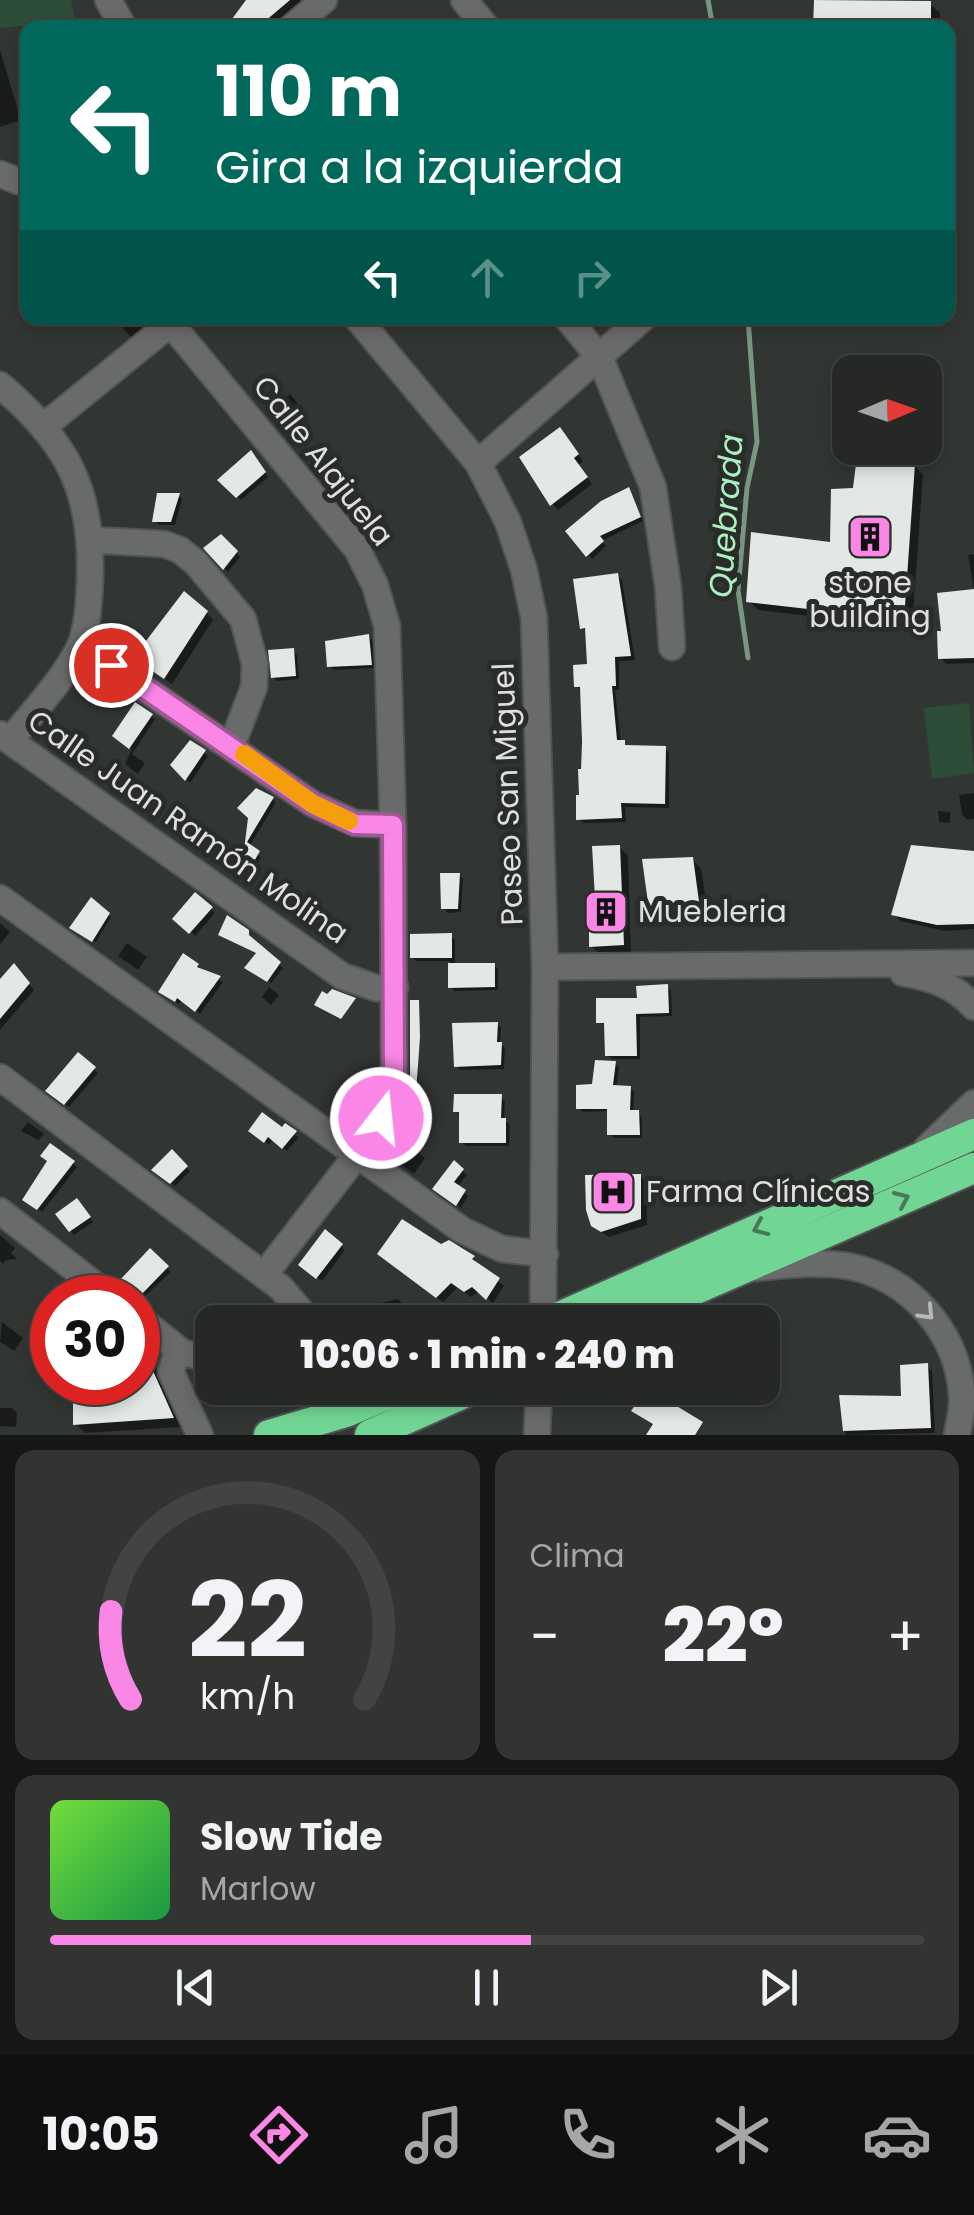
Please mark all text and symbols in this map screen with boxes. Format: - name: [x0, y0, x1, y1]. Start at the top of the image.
- text: 110 m: [215, 42, 402, 141]
- icon: left: [50, 60, 180, 190]
- text: Gira a la izquierda: [215, 136, 624, 199]
- icon: left: [355, 250, 410, 305]
- icon: ahead: [460, 250, 515, 305]
- icon: right: [565, 250, 620, 305]
- north arrow: [832, 355, 942, 465]
- map controls: [832, 355, 942, 465]
- street label: Calle Alajuela: [243, 366, 404, 555]
- water label: Quebrada: [697, 433, 754, 599]
- building icon: stone building: [847, 514, 893, 560]
- place label: stone building: [809, 561, 931, 638]
- pin: [69, 623, 154, 708]
- icon: arrive: [84, 638, 139, 693]
- street label: Paseo San Miguel: [481, 662, 534, 926]
- street label: Calle Juan Ramón Molina: [19, 699, 357, 954]
- building icon: Muebleria: [583, 889, 629, 935]
- place label: Muebleria: [638, 890, 787, 933]
- position arrow: [329, 1066, 433, 1170]
- hospital icon: Farma Clínicas: [590, 1169, 636, 1215]
- place label: Farma Clínicas: [646, 1170, 870, 1213]
- one-way arrow: [892, 1191, 910, 1211]
- one-way arrow: [752, 1216, 770, 1236]
- speed limit sign: 30: [30, 1275, 160, 1405]
- one-way arrow: [915, 1302, 933, 1320]
- text: 10:06 · 1 min · 240 m: [300, 1328, 675, 1381]
- text: Clima: [530, 1533, 625, 1578]
- text: 22: [188, 1548, 307, 1693]
- text: 22°: [662, 1583, 784, 1688]
- text: −: [530, 1598, 560, 1675]
- text: +: [886, 1598, 924, 1675]
- text: km/h: [200, 1671, 295, 1722]
- text: Slow Tide: [200, 1810, 383, 1863]
- text: Marlow: [200, 1866, 316, 1911]
- icon: previous: [168, 1960, 223, 2015]
- icon: pause: [459, 1960, 514, 2015]
- icon: next: [751, 1960, 806, 2015]
- icon: directions: [244, 2100, 314, 2170]
- icon: music: [399, 2100, 469, 2170]
- icon: phone: [553, 2100, 623, 2170]
- icon: climate: [707, 2100, 777, 2170]
- icon: car: [862, 2100, 932, 2170]
- text: 10:05: [42, 2103, 160, 2166]

